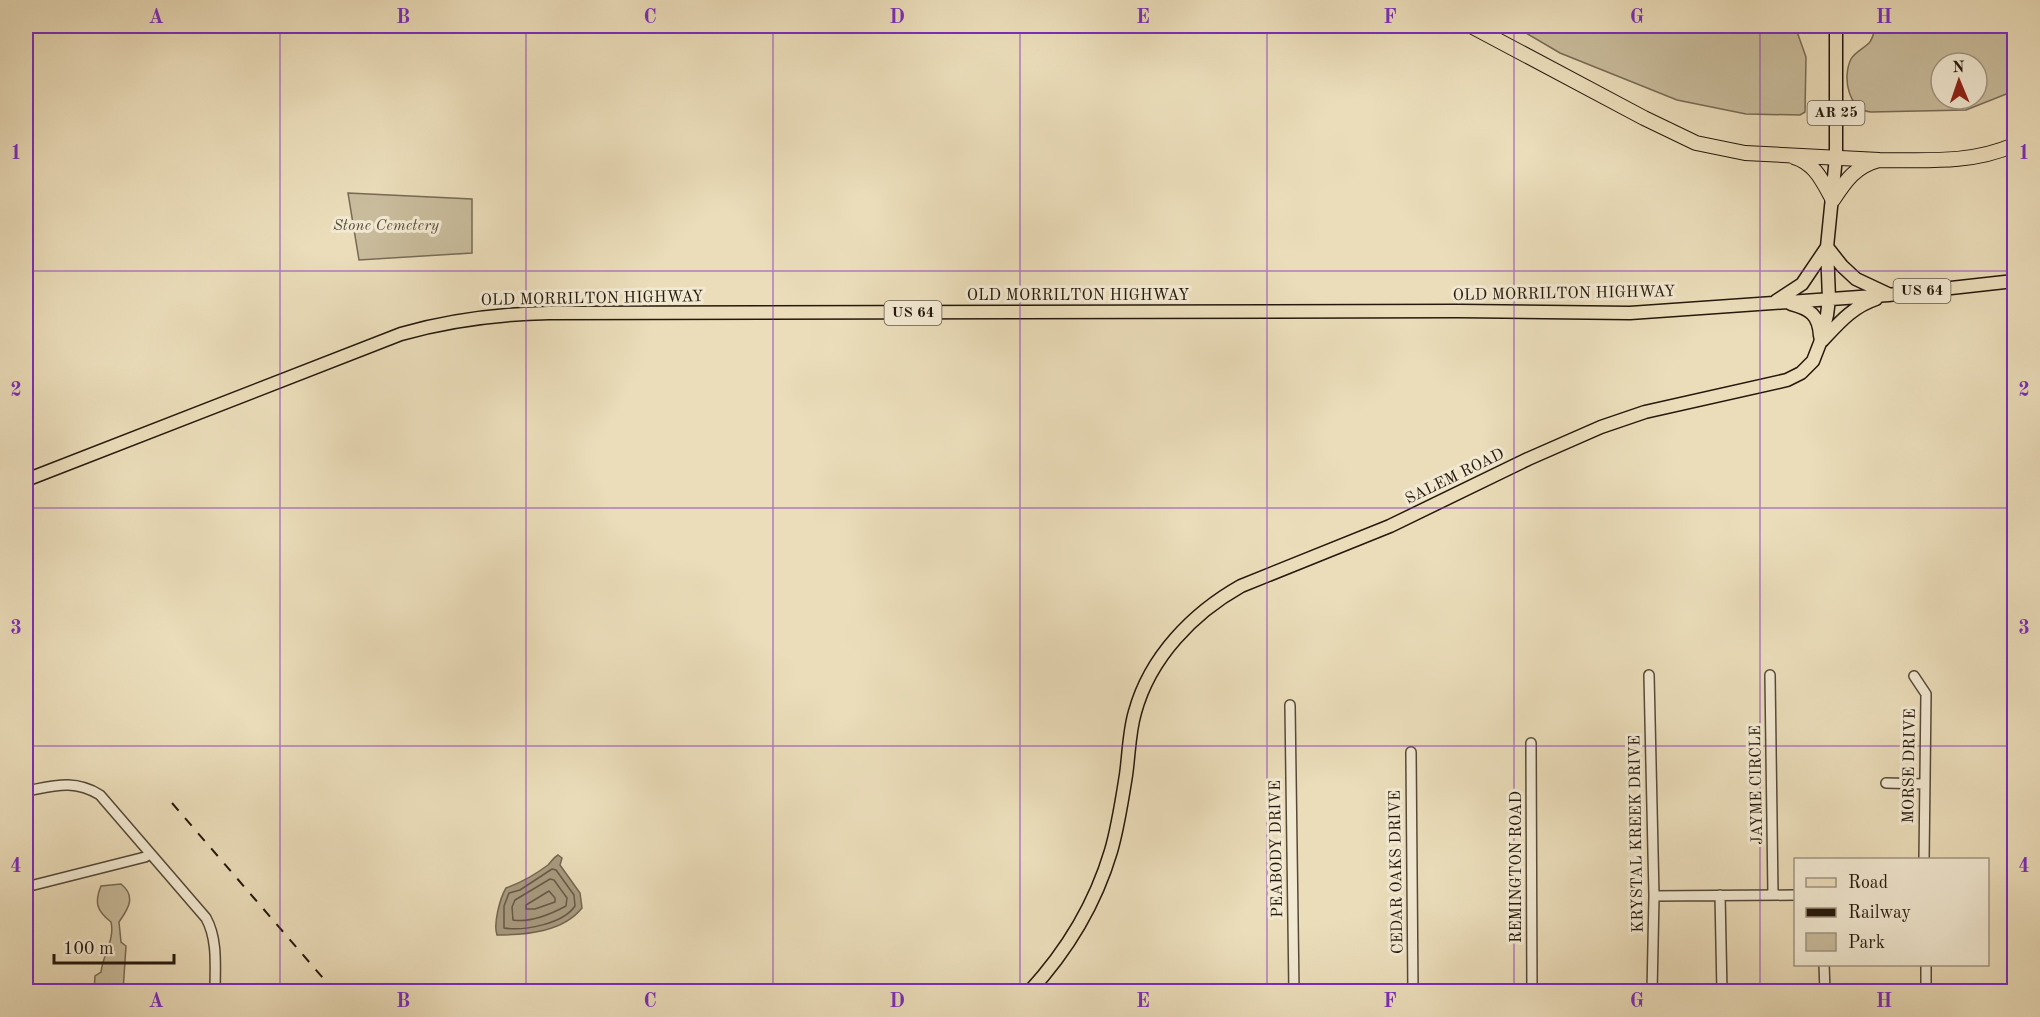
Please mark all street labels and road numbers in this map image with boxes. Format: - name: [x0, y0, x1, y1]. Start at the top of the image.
- road number: AR 25: [1808, 101, 1864, 125]
- road number: US 64: [1894, 279, 1950, 303]
- street label: OLD MORRILTON HIGHWAY: [1453, 284, 1676, 304]
- street label: OLD MORRILTON HIGHWAY: [967, 288, 1190, 304]
- street label: OLD MORRILTON HIGHWAY: [481, 289, 704, 309]
- road number: US 64: [884, 301, 942, 325]
- street label: SALEM ROAD: [1403, 446, 1507, 508]
- street label: MORSE DRIVE: [1901, 708, 1919, 824]
- street label: JAYME CIRCLE: [1748, 725, 1766, 845]
- street label: KRYSTAL KREEK DRIVE: [1627, 735, 1647, 933]
- street label: PEABODY DRIVE: [1268, 780, 1286, 918]
- street label: CEDAR OAKS DRIVE: [1388, 790, 1406, 954]
- street label: REMINGTON ROAD: [1509, 791, 1525, 943]

